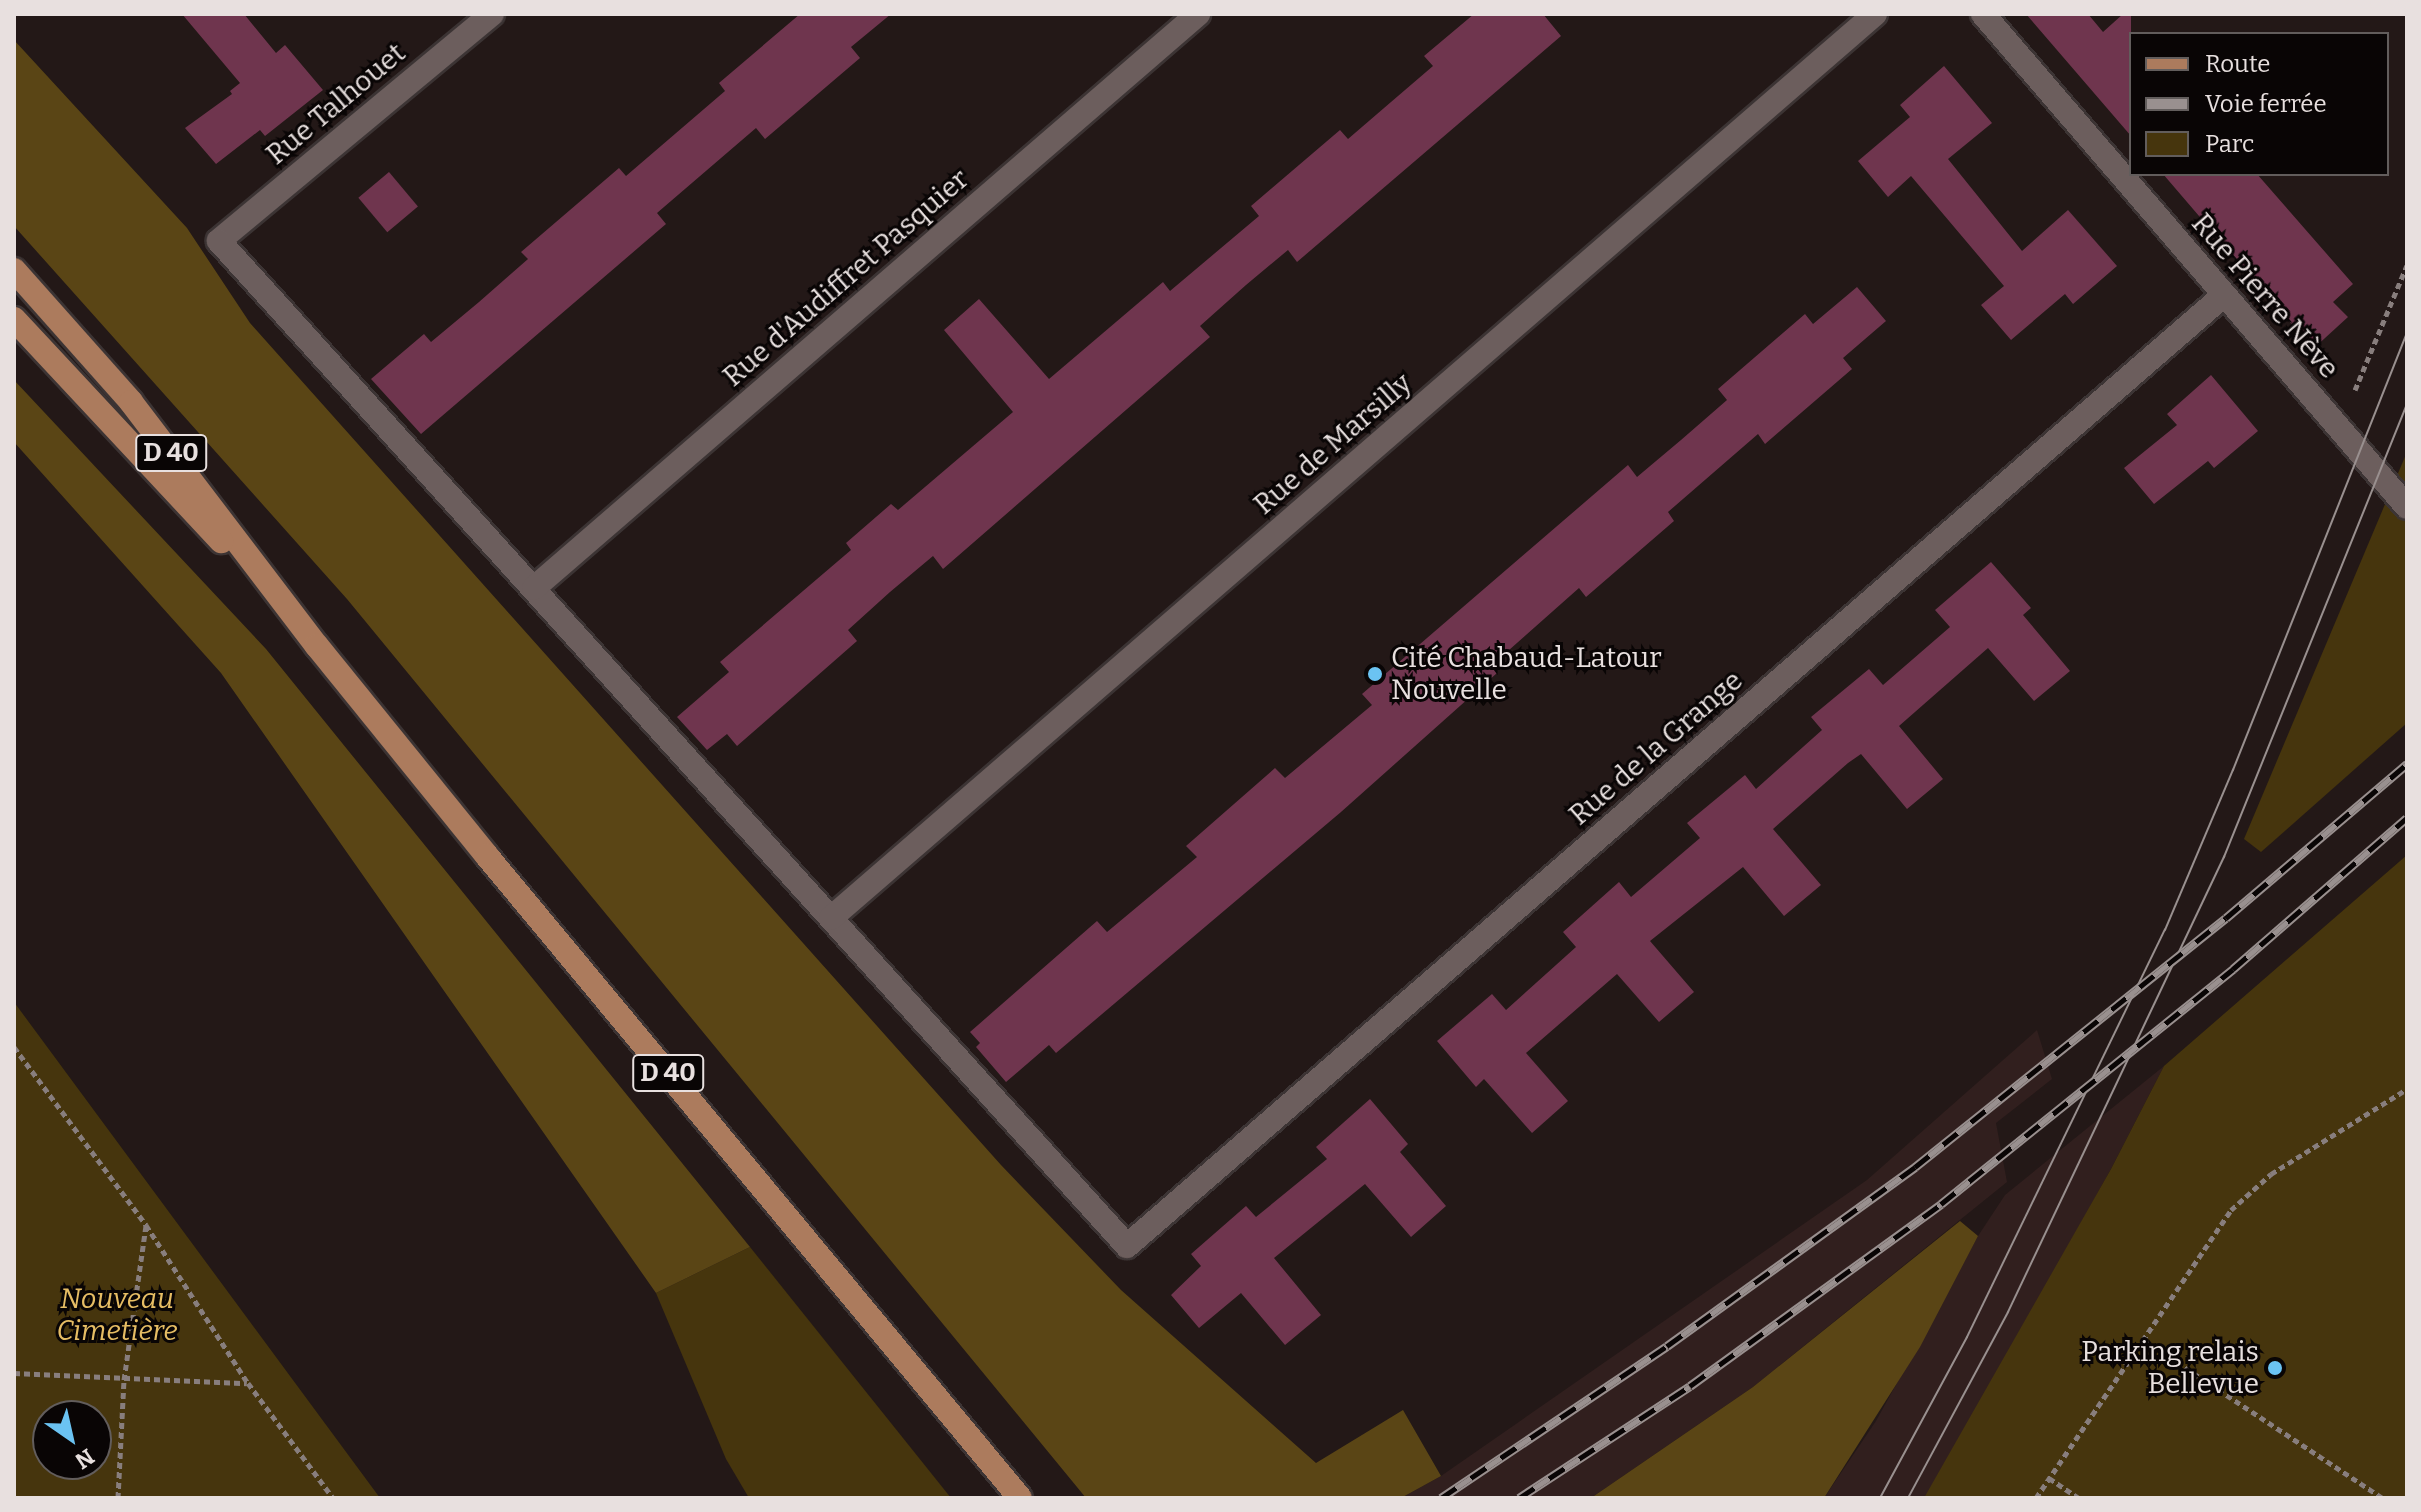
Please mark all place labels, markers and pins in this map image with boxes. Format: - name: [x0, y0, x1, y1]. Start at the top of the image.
- place label: Cité Chabaud-Latour Nouvelle: [1391, 641, 1662, 707]
- marker: Cité Chabaud-Latour Nouvelle: [1366, 665, 1384, 683]
- place label: Parking relais Bellevue: [2081, 1335, 2259, 1401]
- marker: Parking relais Bellevue: [2266, 1359, 2284, 1377]

